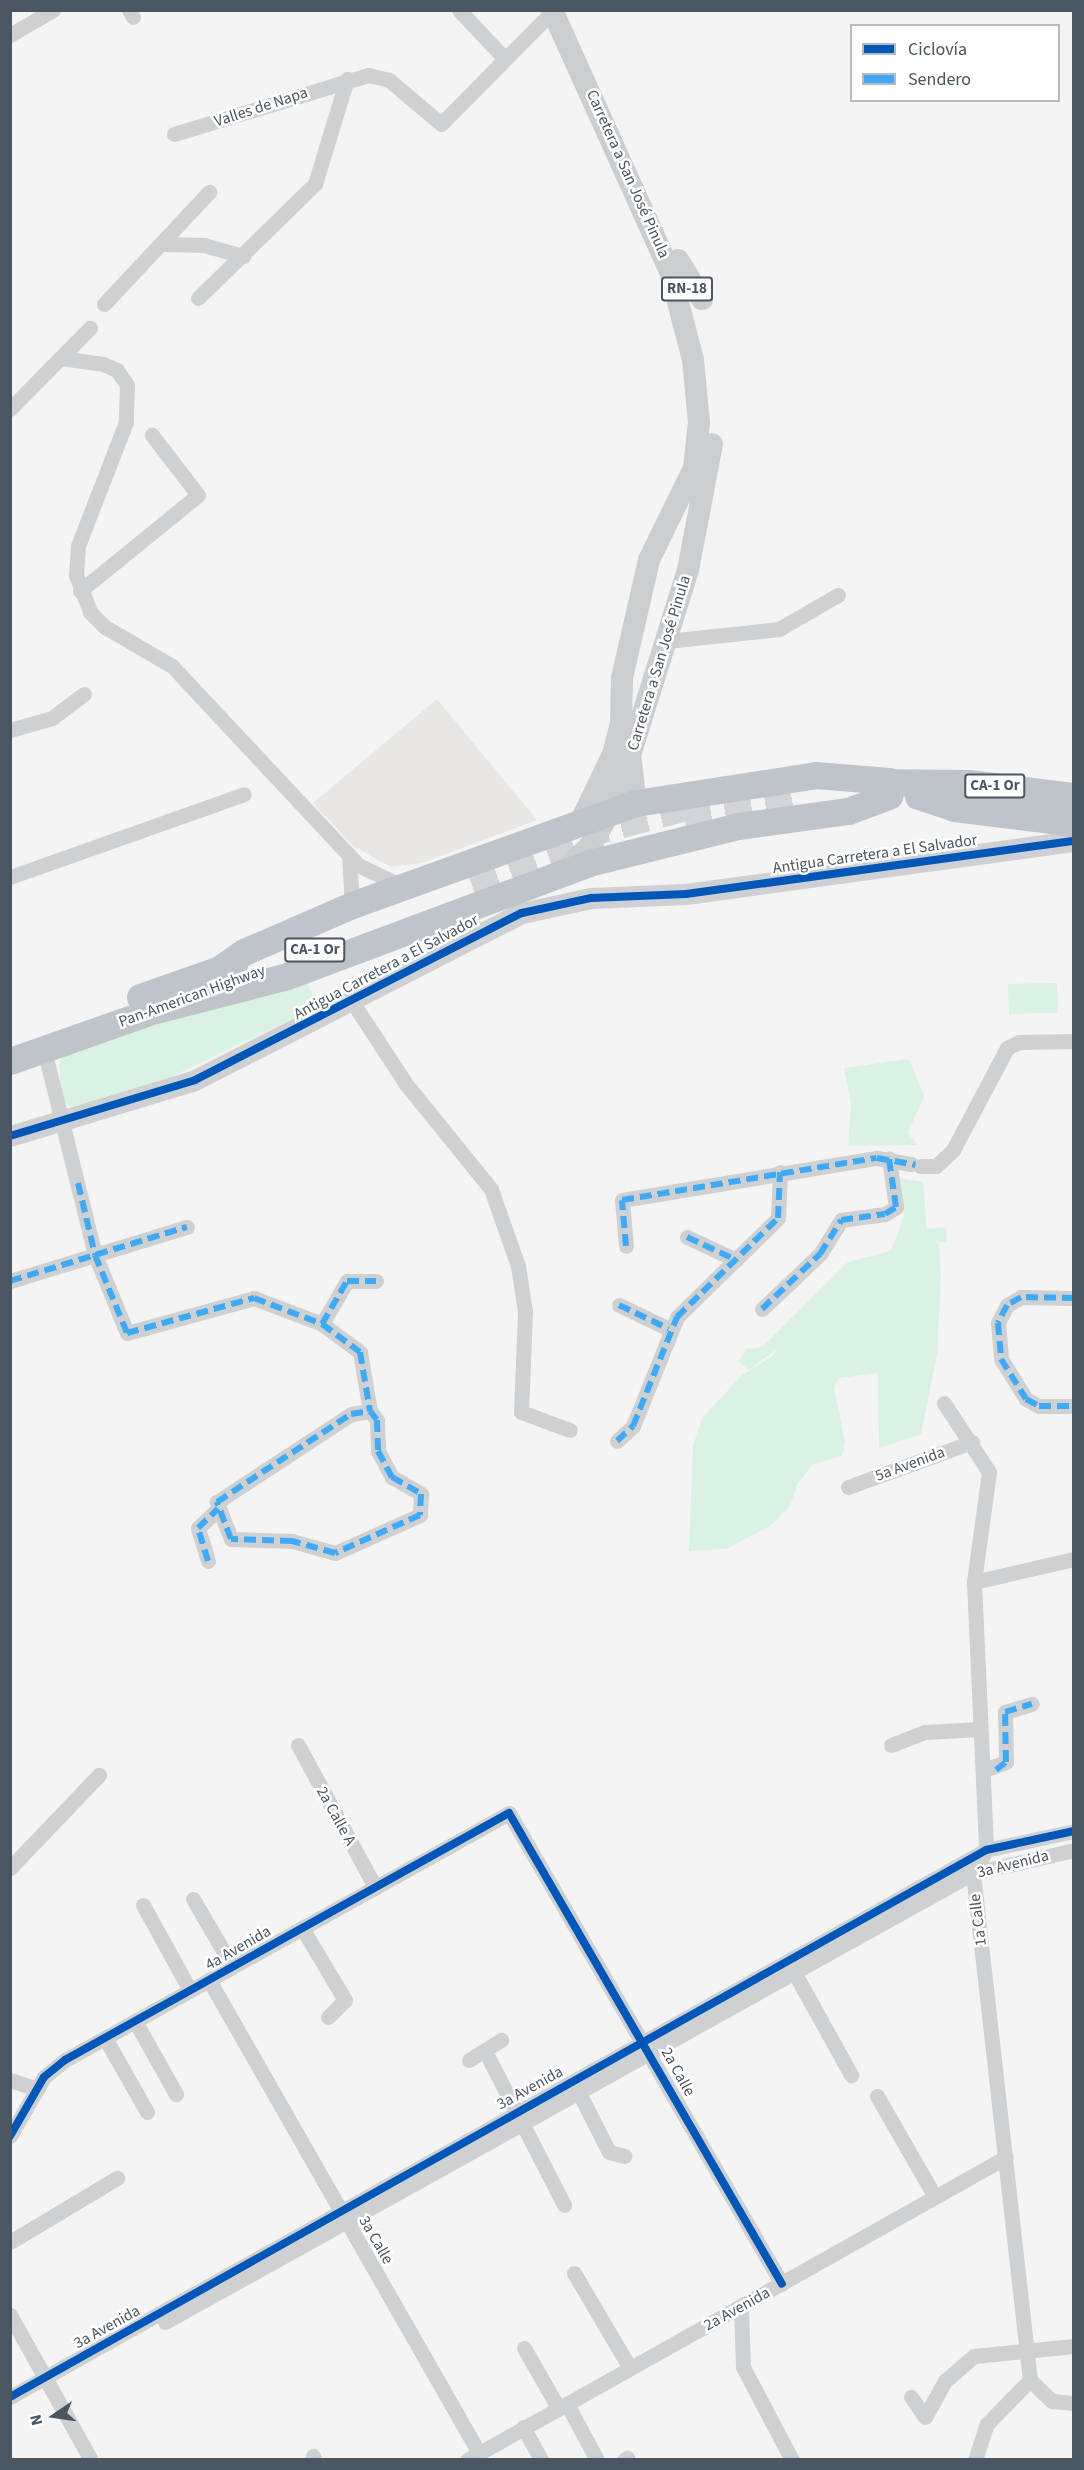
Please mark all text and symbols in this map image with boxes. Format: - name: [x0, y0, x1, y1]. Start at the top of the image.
- legend: [850, 24, 1060, 102]
- text: Ciclovía: [908, 37, 967, 62]
- text: Sendero: [908, 67, 971, 92]
- street label: Valles de Napa: [212, 83, 310, 131]
- street label: Carretera a San José Pinula: [582, 87, 674, 261]
- road number: RN-18: [660, 277, 714, 301]
- street label: Carretera a San José Pinula: [623, 573, 695, 753]
- road number: CA-1 Or: [964, 774, 1026, 798]
- street label: Antigua Carretera a El Salvador: [772, 830, 978, 878]
- street label: Antigua Carretera a El Salvador: [290, 910, 482, 1024]
- road number: CA-1 Or: [284, 938, 346, 962]
- street label: Pan-American Highway: [116, 961, 268, 1031]
- street label: 5a Avenida: [873, 1443, 947, 1485]
- street label: 2a Calle A: [312, 1783, 360, 1849]
- street label: 3a Avenida: [975, 1846, 1051, 1882]
- street label: 1a Calle: [965, 1893, 991, 1947]
- street label: 4a Avenida: [202, 1921, 274, 1975]
- street label: 2a Calle: [657, 2044, 699, 2100]
- street label: 3a Avenida: [494, 2062, 566, 2114]
- street label: 3a Calle: [355, 2212, 397, 2268]
- street label: 2a Avenida: [701, 2283, 773, 2335]
- street label: 3a Avenida: [71, 2301, 143, 2353]
- north arrow: [24, 2386, 84, 2446]
- text: N: [25, 2412, 48, 2428]

